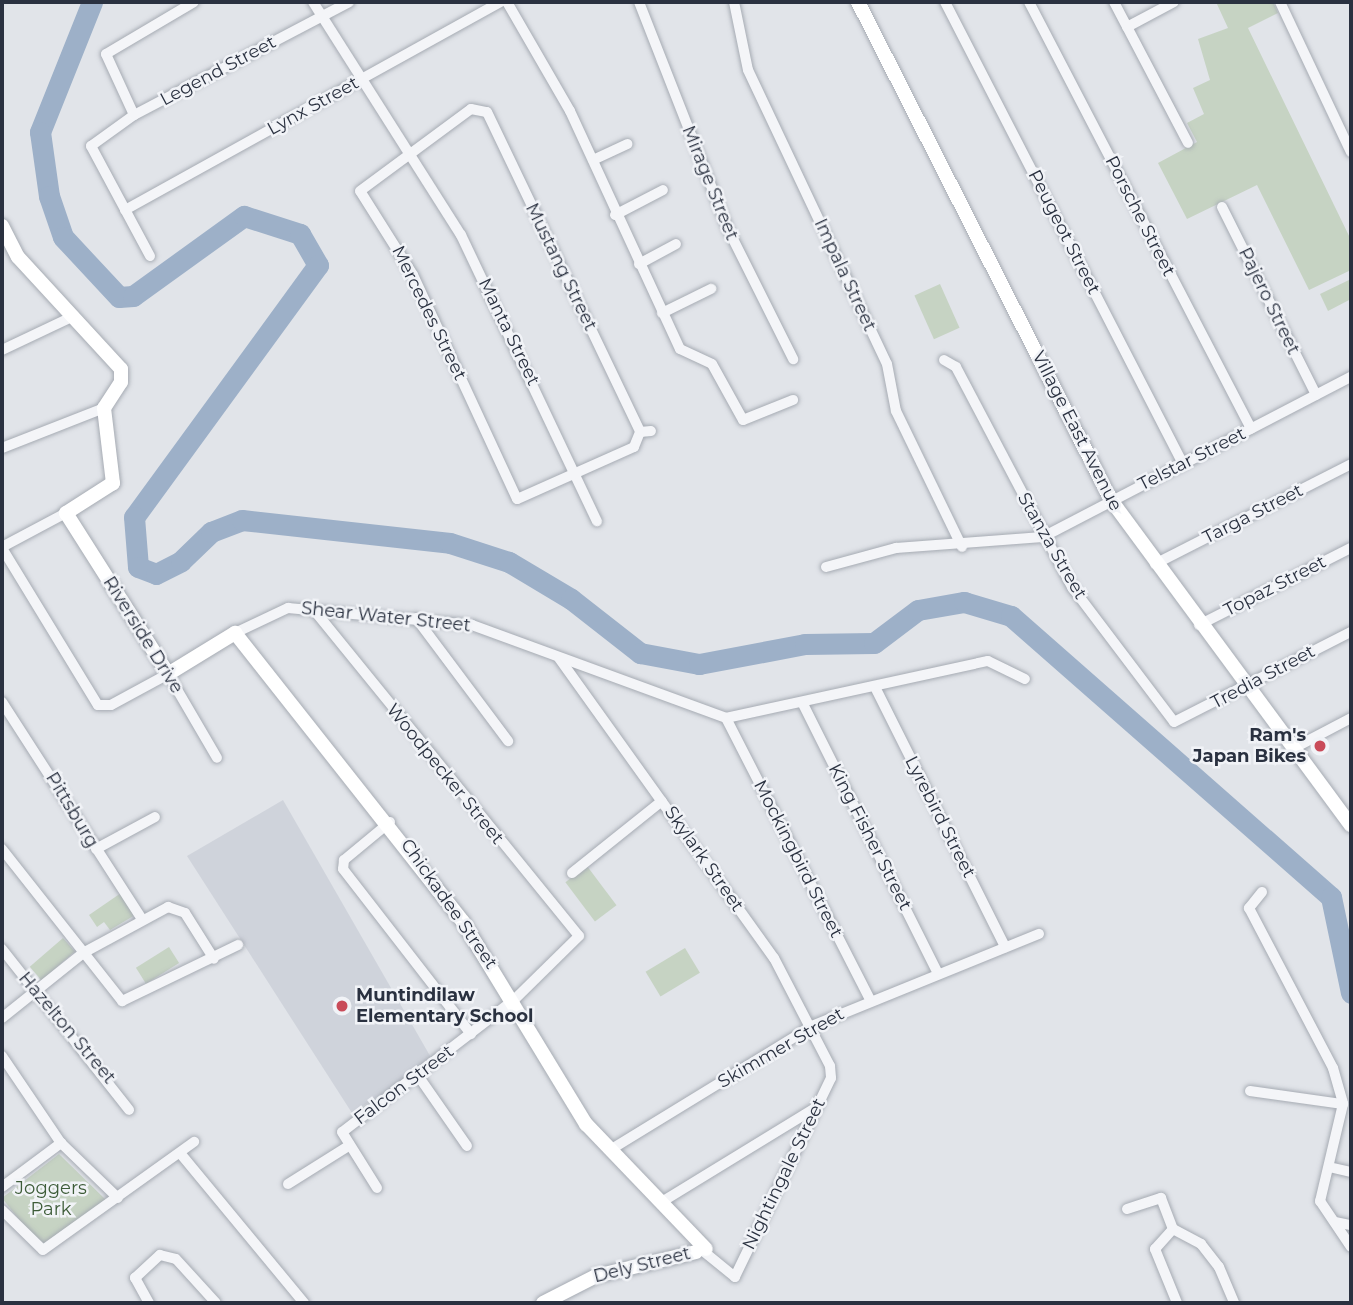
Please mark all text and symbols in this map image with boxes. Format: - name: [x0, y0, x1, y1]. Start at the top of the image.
- street label: Legend Street: [156, 31, 280, 111]
- street label: Lynx Street: [263, 72, 363, 140]
- street label: Mirage Street: [677, 123, 743, 243]
- street label: Porsche Street: [1100, 152, 1180, 280]
- street label: Peugeot Street: [1023, 166, 1105, 298]
- street label: Mustang Street: [521, 200, 601, 334]
- street label: Impala Street: [809, 215, 881, 335]
- street label: Mercedes Street: [387, 242, 471, 384]
- street label: Pajero Street: [1234, 244, 1304, 358]
- street label: Manta Street: [474, 275, 544, 389]
- street label: Village East Avenue: [1027, 347, 1127, 515]
- street label: Telstar Street: [1135, 423, 1249, 495]
- street label: Targa Street: [1199, 480, 1307, 548]
- street label: Stanza Street: [1013, 489, 1091, 603]
- street label: Topaz Street: [1220, 551, 1330, 621]
- street label: Riverside Drive: [98, 572, 188, 698]
- street label: Shear Water Street: [300, 597, 472, 637]
- street label: Tredia Street: [1207, 641, 1319, 713]
- street label: Woodpecker Street: [382, 699, 508, 849]
- place label: Ram's Japan Bikes: [1193, 725, 1306, 768]
- marker: Ram's Japan Bikes: [1312, 738, 1328, 754]
- street label: Lyrebird Street: [900, 753, 980, 881]
- street label: King Fisher Street: [824, 760, 916, 914]
- street label: Pittsburg: [41, 768, 103, 852]
- street label: Mockingbird Street: [749, 777, 847, 941]
- street label: Skylark Street: [660, 802, 748, 916]
- street label: Chickadee Street: [396, 835, 502, 973]
- street label: Hazelton Street: [14, 968, 120, 1088]
- place label: Muntindilaw Elementary School: [356, 985, 533, 1028]
- marker: Muntindilaw Elementary School: [334, 998, 350, 1014]
- street label: Skimmer Street: [714, 1003, 848, 1093]
- street label: Falcon Street: [350, 1041, 458, 1129]
- street label: Nightingale Street: [738, 1095, 830, 1253]
- park label: Joggers Park: [15, 1178, 87, 1220]
- street label: Dely Street: [591, 1242, 693, 1288]

